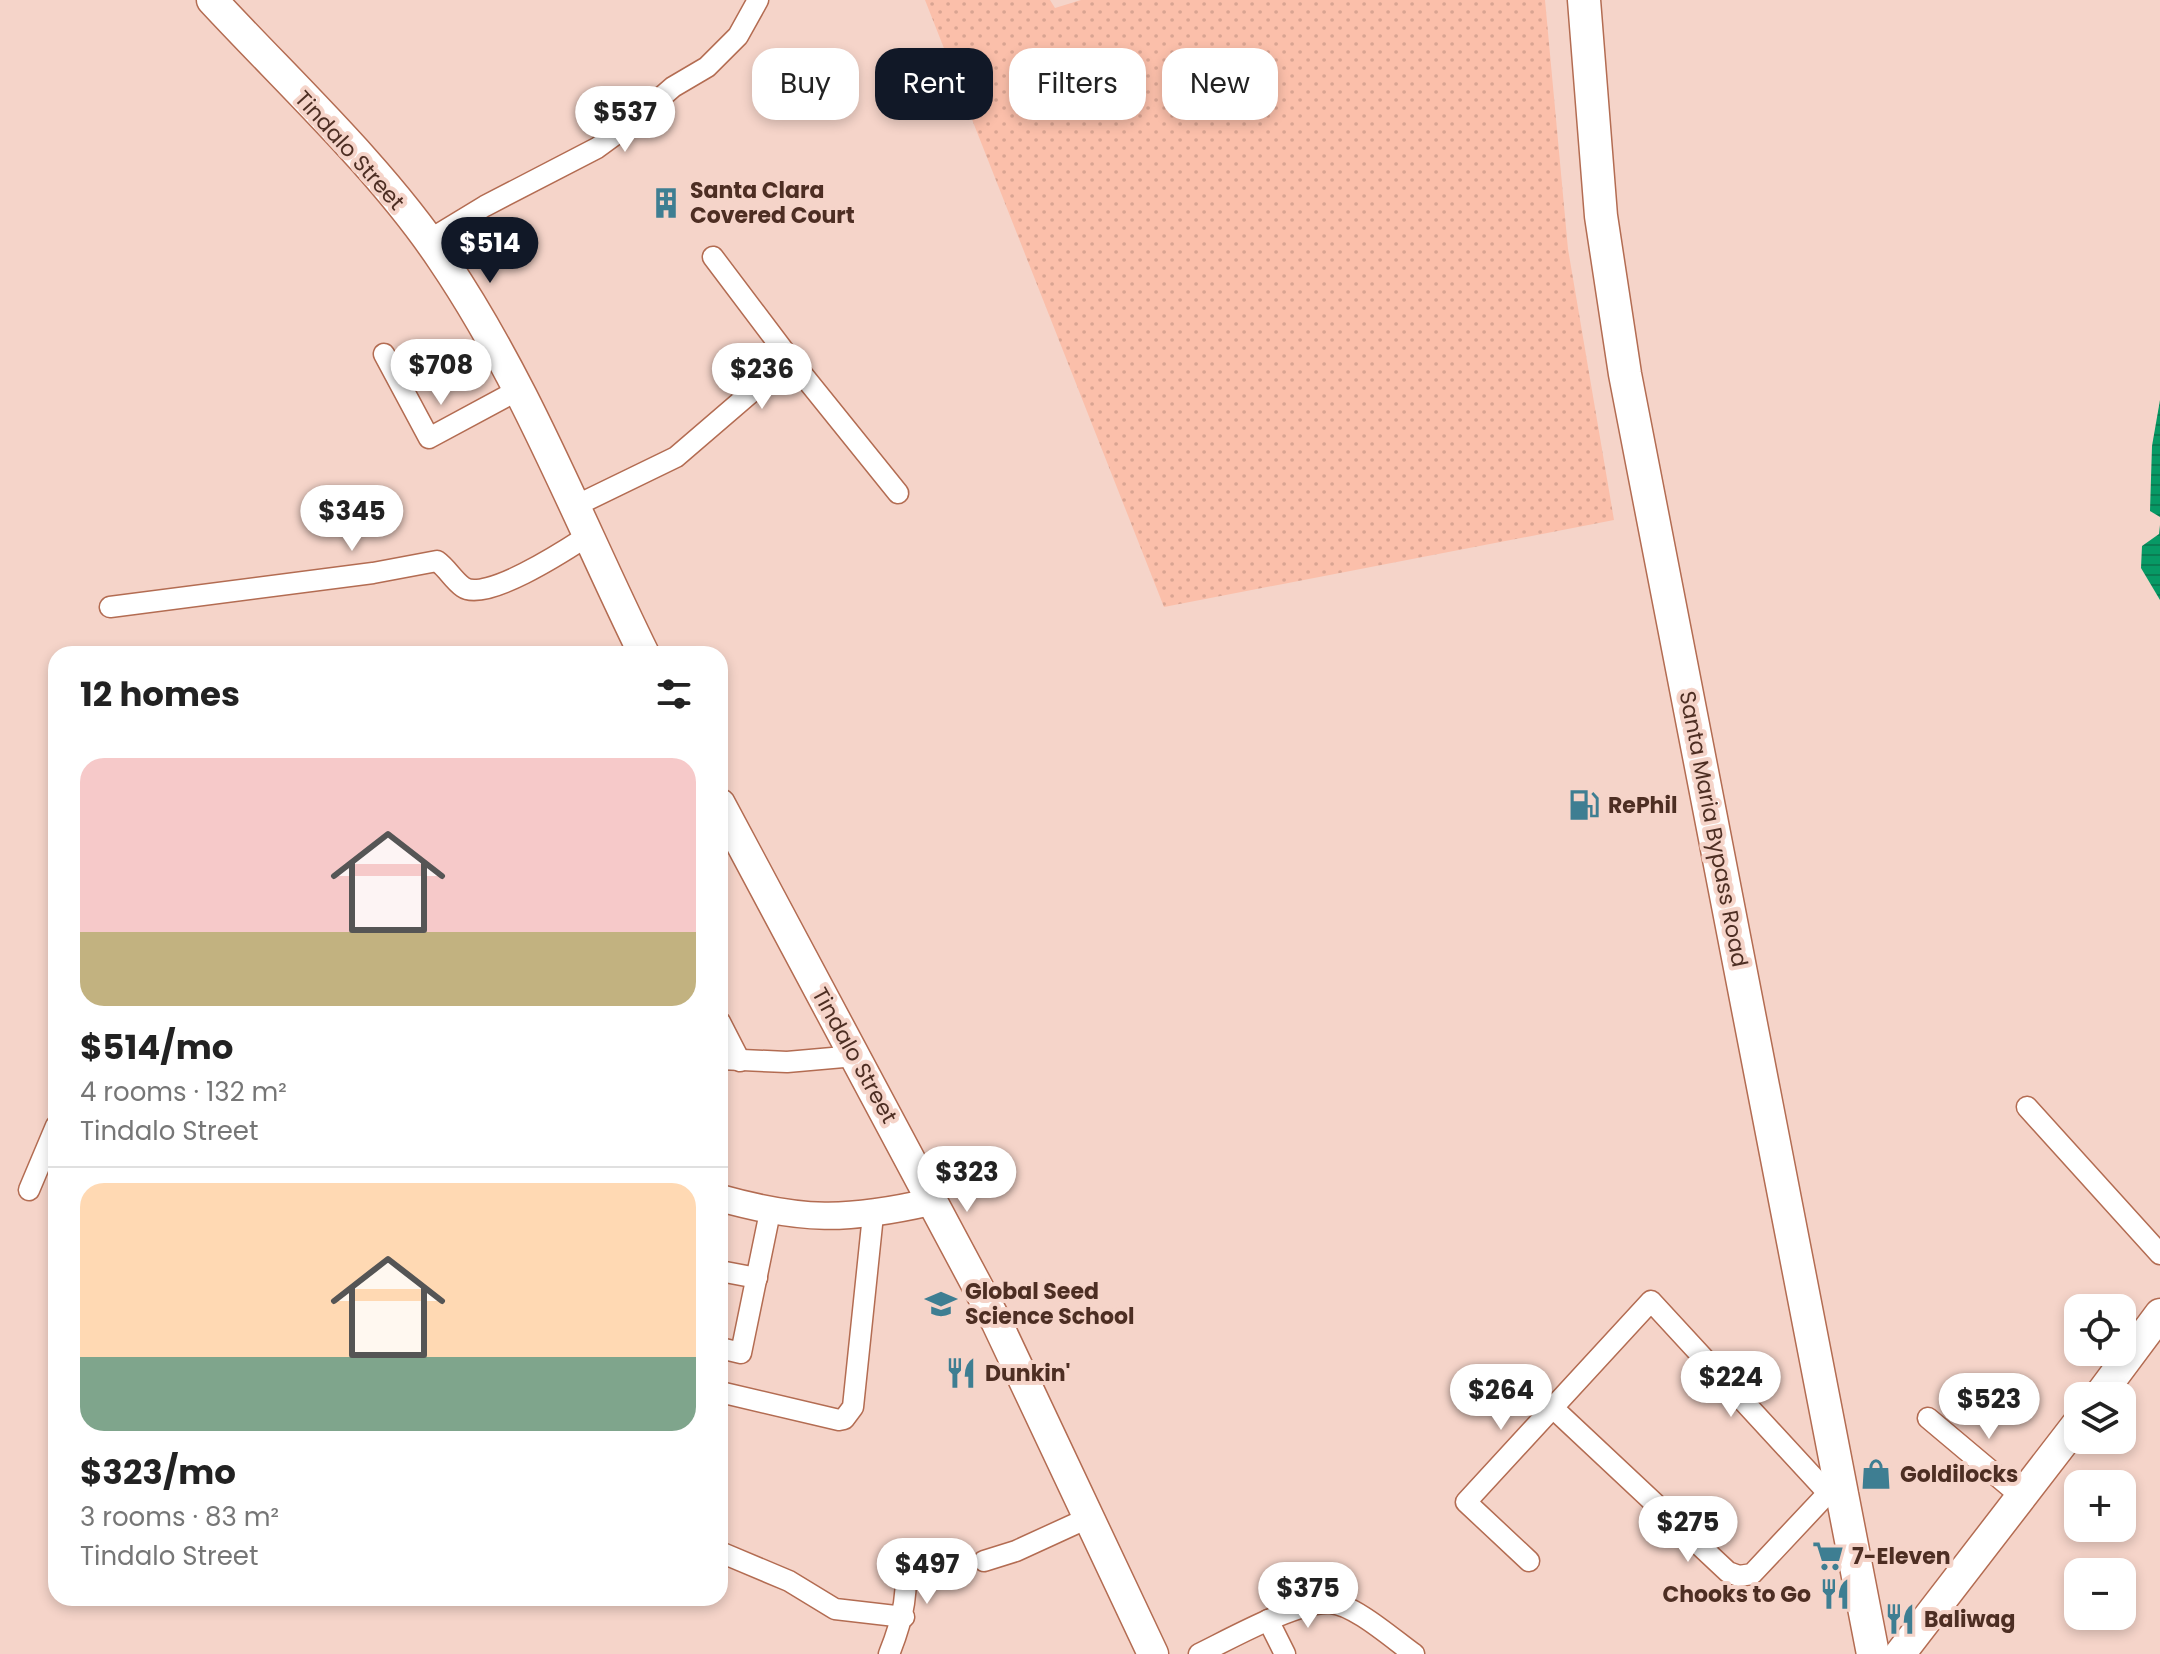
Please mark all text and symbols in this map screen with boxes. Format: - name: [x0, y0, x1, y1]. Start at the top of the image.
- chip: Buy: [752, 48, 859, 120]
- chip: Rent: [875, 48, 993, 120]
- chip: Filters: [1009, 48, 1146, 120]
- chip: New: [1162, 48, 1278, 120]
- street label: Tindalo Street: [288, 84, 412, 217]
- pin: $537: [578, 86, 672, 154]
- text: $537: [593, 94, 657, 130]
- place label: Santa Clara Covered Court: [690, 175, 855, 231]
- building icon: Santa Clara Covered Court: [649, 186, 683, 220]
- pin: $514: [443, 217, 537, 285]
- text: $514: [459, 225, 521, 261]
- pin: $708: [394, 339, 488, 407]
- pin: $236: [715, 343, 809, 411]
- text: $708: [409, 347, 473, 383]
- text: $236: [730, 351, 794, 387]
- pin: $345: [305, 485, 399, 553]
- text: $345: [318, 493, 386, 529]
- text: 12 homes: [80, 670, 240, 718]
- icon: filters: [652, 672, 696, 716]
- street label: Santa Maria Bypass Road: [1672, 688, 1755, 970]
- fuel station icon: RePhil: [1567, 788, 1601, 822]
- place label: RePhil: [1608, 790, 1677, 821]
- icon: home: [316, 810, 460, 954]
- street label: Tindalo Street: [804, 982, 905, 1129]
- text: $514/mo: [80, 1023, 233, 1071]
- text: 4 rooms · 132 m²: [80, 1074, 287, 1110]
- text: Tindalo Street: [80, 1113, 258, 1149]
- pin: $323: [920, 1146, 1014, 1214]
- text: $323: [935, 1154, 999, 1190]
- icon: home: [316, 1235, 460, 1379]
- place label: Global Seed Science School: [965, 1276, 1134, 1332]
- school or university icon: Global Seed Science School: [924, 1287, 958, 1321]
- map controls: [2064, 1294, 2136, 1630]
- button: locate: [2064, 1294, 2136, 1366]
- pin: $224: [1684, 1351, 1778, 1419]
- restaurant icon: Dunkin': [944, 1356, 978, 1390]
- place label: Dunkin': [985, 1358, 1070, 1389]
- text: $224: [1699, 1359, 1763, 1395]
- pin: $264: [1454, 1364, 1548, 1432]
- text: $264: [1468, 1372, 1534, 1408]
- pin: $523: [1942, 1373, 2036, 1441]
- text: $523: [1957, 1381, 2021, 1417]
- button: layers: [2064, 1382, 2136, 1454]
- text: $323/mo: [80, 1448, 236, 1496]
- shop icon: Goldilocks: [1859, 1457, 1893, 1491]
- place label: Goldilocks: [1900, 1459, 2018, 1490]
- button: +: [2064, 1470, 2136, 1542]
- pin: $275: [1641, 1496, 1735, 1564]
- text: 3 rooms · 83 m²: [80, 1499, 279, 1535]
- text: $275: [1657, 1504, 1719, 1540]
- text: Tindalo Street: [80, 1538, 258, 1574]
- pin: $497: [880, 1538, 974, 1606]
- supermarket icon: 7-Eleven: [1811, 1539, 1845, 1573]
- place label: 7-Eleven: [1852, 1541, 1951, 1572]
- text: $497: [895, 1546, 959, 1582]
- button: −: [2064, 1558, 2136, 1630]
- pin: $375: [1261, 1562, 1355, 1630]
- text: $375: [1276, 1570, 1340, 1606]
- restaurant icon: Chooks to Go: [1818, 1577, 1852, 1611]
- place label: Chooks to Go: [1662, 1579, 1811, 1610]
- restaurant icon: Baliwag: [1883, 1602, 1917, 1636]
- place label: Baliwag: [1924, 1604, 2015, 1635]

